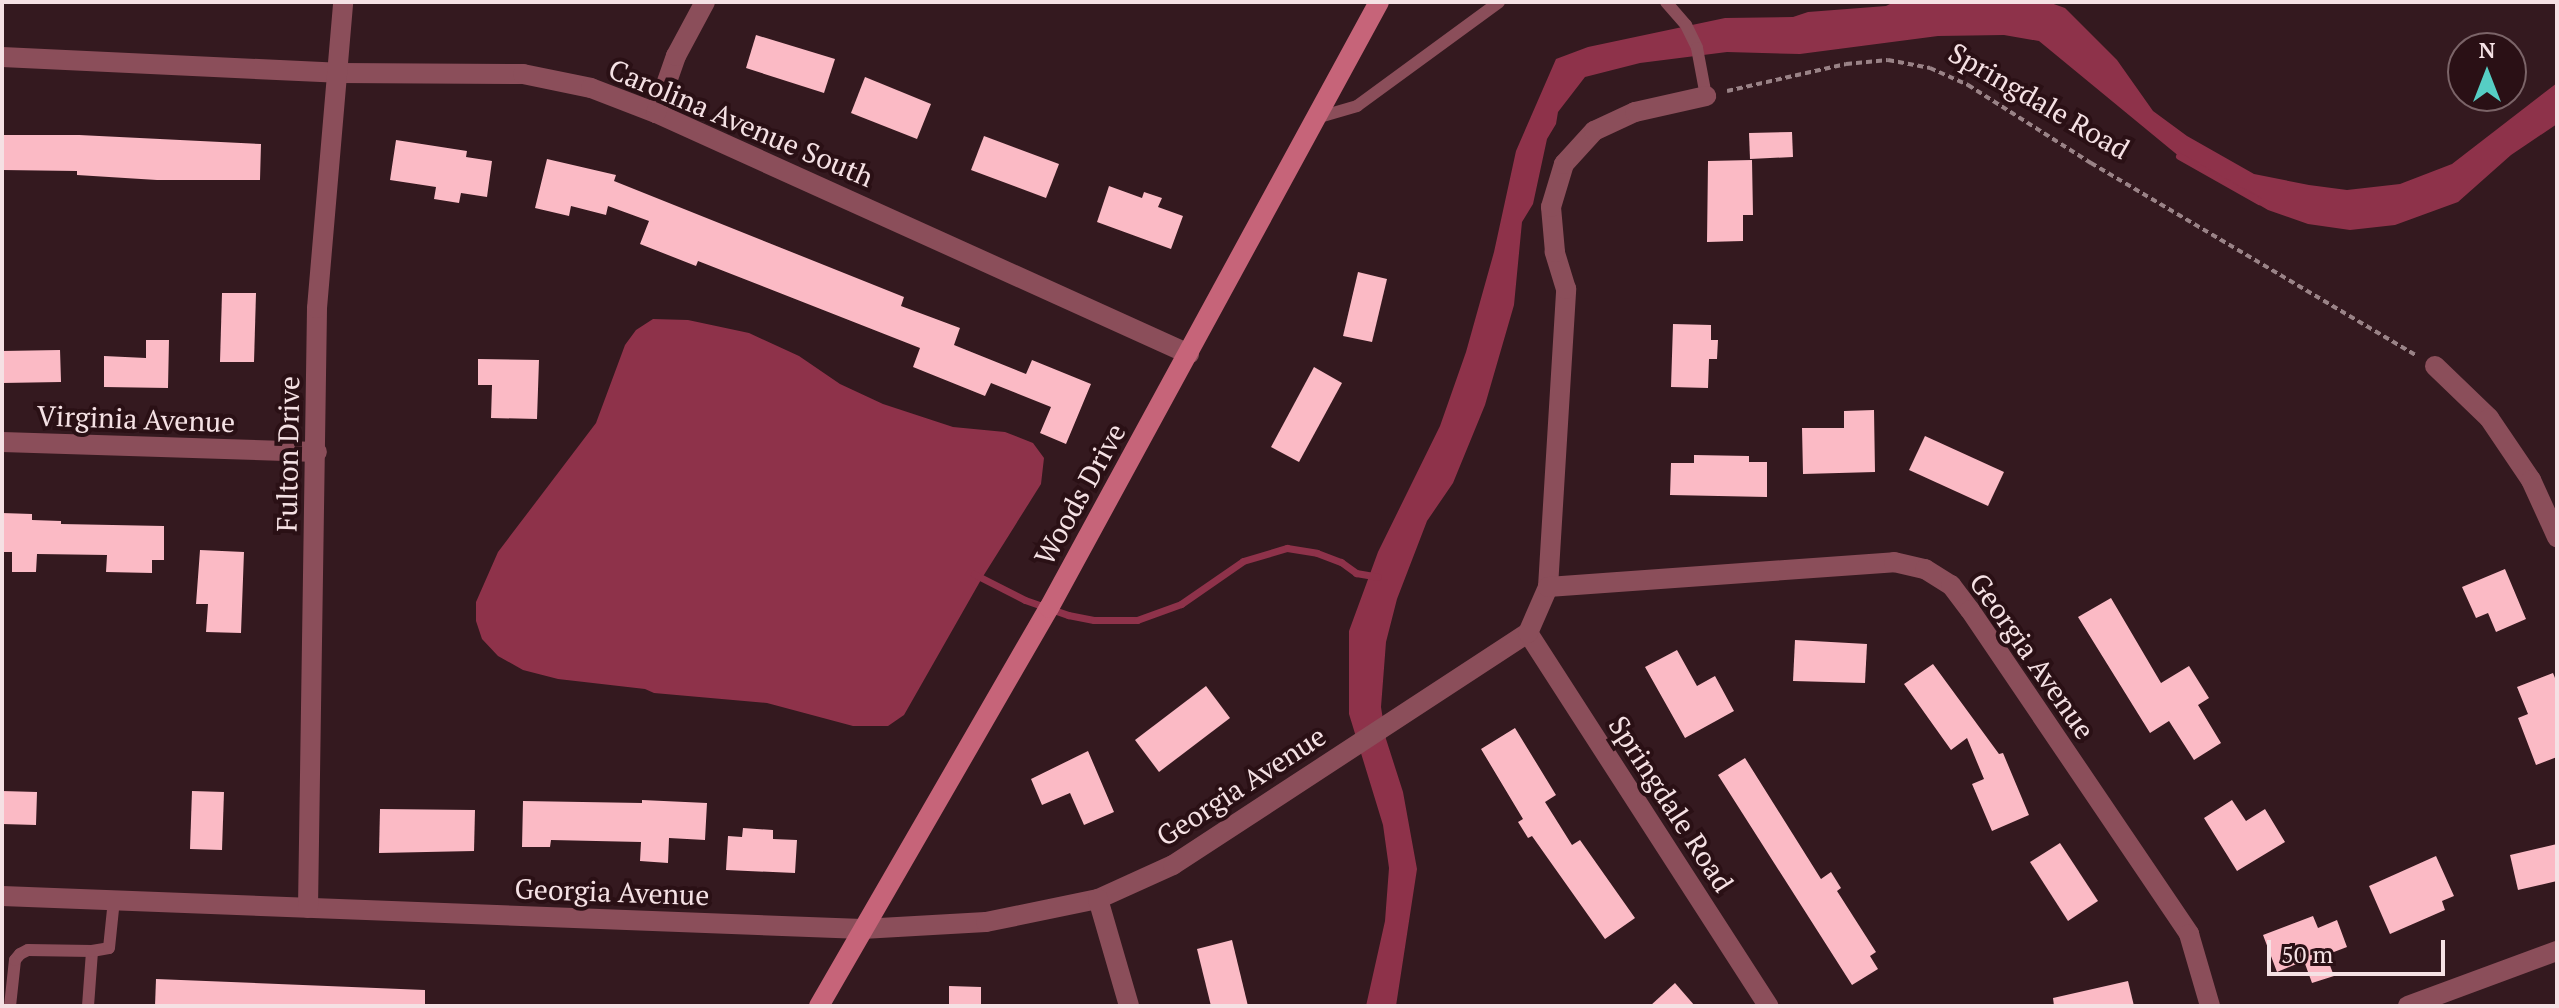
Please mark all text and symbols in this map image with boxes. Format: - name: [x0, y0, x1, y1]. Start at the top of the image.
- north arrow: [2447, 32, 2527, 112]
- text: N: [2479, 35, 2495, 64]
- street label: Springdale Road: [1943, 36, 2135, 166]
- street label: Carolina Avenue South: [603, 52, 879, 194]
- street label: Fulton Drive: [270, 376, 306, 532]
- street label: Virginia Avenue: [36, 399, 236, 439]
- street label: Woods Drive: [1027, 417, 1133, 571]
- street label: Georgia Avenue: [1962, 566, 2102, 746]
- street label: Springdale Road: [1602, 710, 1740, 898]
- street label: Georgia Avenue: [1150, 719, 1332, 853]
- street label: Georgia Avenue: [514, 872, 710, 912]
- scale bar: [2271, 924, 2449, 974]
- text: 50 m: [2281, 938, 2333, 970]

